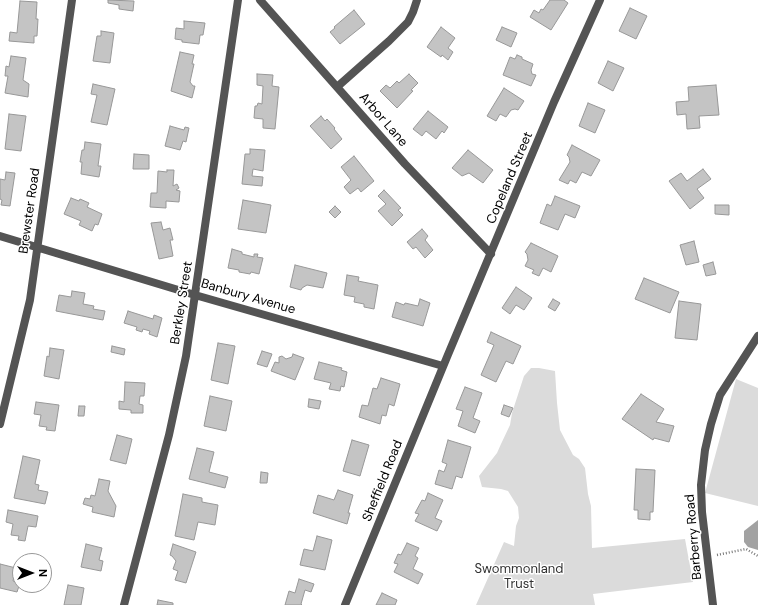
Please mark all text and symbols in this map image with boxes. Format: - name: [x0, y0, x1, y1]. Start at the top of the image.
- street label: Arbor Lane: [355, 90, 411, 150]
- street label: Copeland Street: [484, 130, 536, 226]
- street label: Brewster Road: [16, 167, 44, 255]
- street label: Berkley Street: [168, 260, 196, 346]
- street label: Banbury Avenue: [199, 276, 297, 318]
- street label: Sheffield Road: [360, 438, 406, 524]
- street label: Barberry Road: [682, 494, 706, 580]
- north arrow: [12, 553, 52, 593]
- park label: Swommonland Trust: [475, 562, 563, 593]
- text: N: [36, 569, 50, 577]

